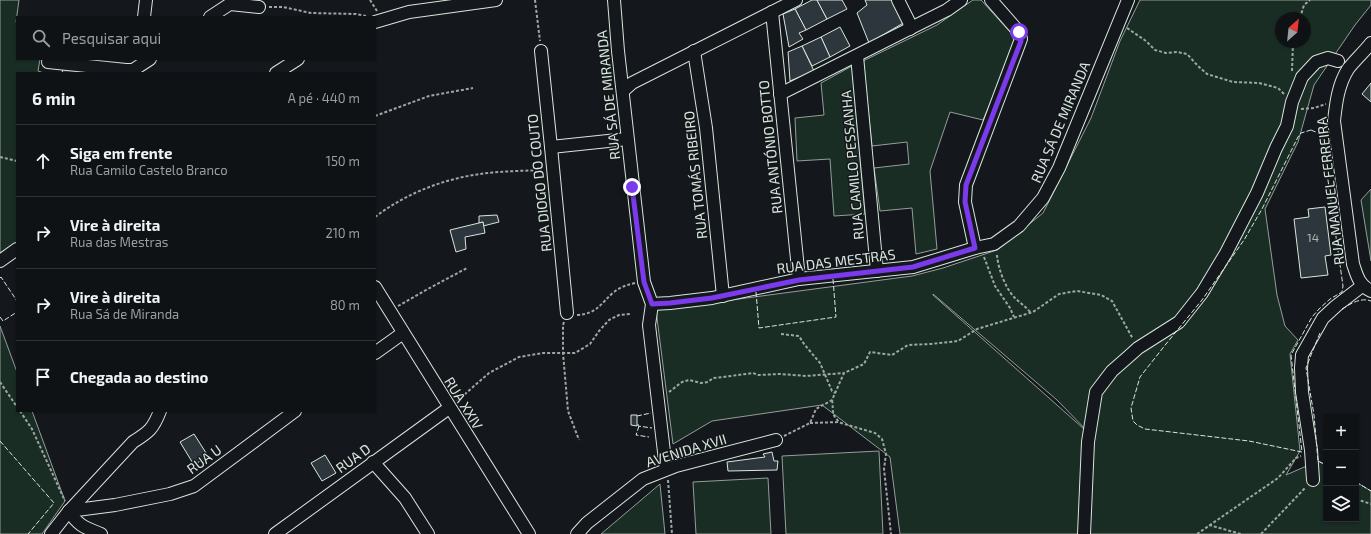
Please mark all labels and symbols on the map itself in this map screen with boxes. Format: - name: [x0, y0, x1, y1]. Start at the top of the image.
- north arrow: [1275, 12, 1311, 48]
- route start: [1010, 23, 1028, 41]
- street label: RUA SÁ DE MIRANDA: [593, 29, 623, 161]
- street label: RUA SÁ DE MIRANDA: [1027, 59, 1093, 185]
- street label: RUA ANTÓNIO BOTTO: [755, 79, 785, 215]
- street label: RUA CAMILO PESSANHA: [837, 89, 867, 240]
- street label: RUA TOMÁS RIBEIRO: [680, 110, 710, 240]
- street label: RUA DIOGO DO COUTO: [523, 113, 555, 253]
- street label: RUA MANUEL FERREIRA: [1312, 116, 1348, 266]
- route end: [623, 178, 641, 196]
- house number: 14: [1307, 230, 1319, 244]
- street label: RUA DAS MESTRAS: [776, 245, 897, 277]
- street label: RUA XXIV: [441, 374, 487, 433]
- street label: AVENIDA XVII: [644, 430, 728, 470]
- street label: RUA D: [332, 440, 374, 476]
- street label: RUA U: [183, 441, 225, 477]

